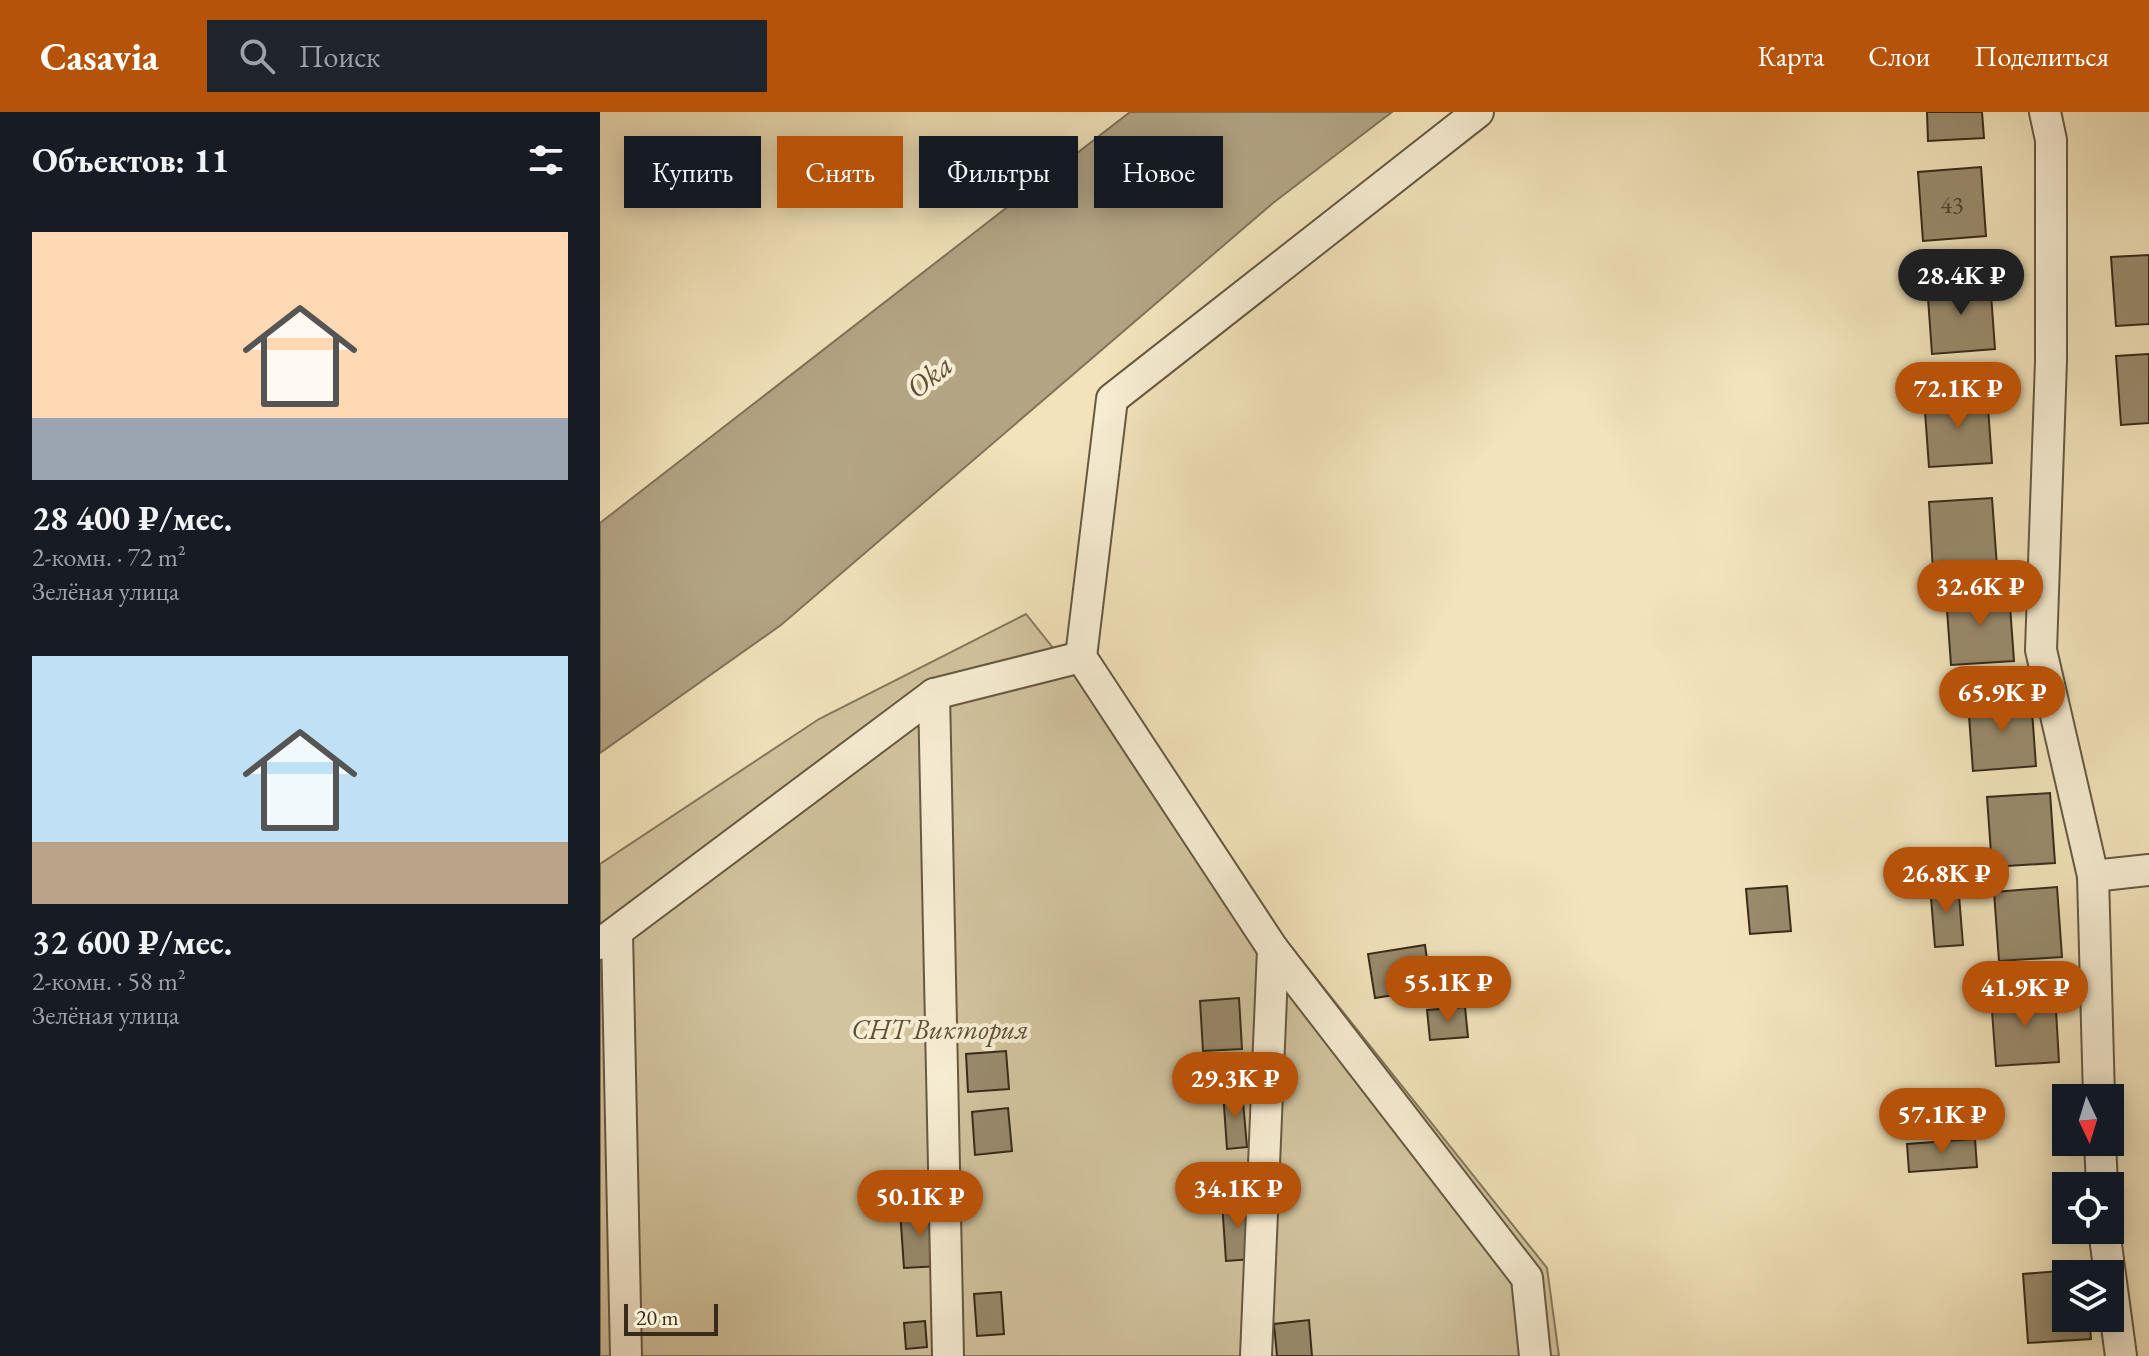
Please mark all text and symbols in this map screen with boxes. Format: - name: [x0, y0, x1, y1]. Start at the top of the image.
- search box: [207, 20, 767, 92]
- text: Casavia: [40, 32, 159, 81]
- icon: search: [235, 34, 279, 78]
- text: Поиск: [299, 37, 380, 76]
- text: Карта: [1757, 38, 1824, 74]
- text: Слои: [1868, 38, 1930, 74]
- text: Поделиться: [1974, 38, 2109, 74]
- chip: Купить: [624, 136, 761, 208]
- chip: Снять: [777, 136, 903, 208]
- chip: Фильтры: [919, 136, 1078, 208]
- chip: Новое: [1094, 136, 1223, 208]
- text: Объектов: 11: [32, 138, 229, 182]
- icon: filters: [524, 138, 568, 182]
- house number: 43: [1940, 189, 1964, 220]
- pin: 28.4K ₽: [1887, 249, 2035, 317]
- text: 28.4K ₽: [1916, 258, 2006, 292]
- icon: home: [228, 284, 372, 428]
- water label: Oka: [898, 345, 960, 407]
- pin: 72.1K ₽: [1884, 362, 2032, 430]
- text: 72.1K ₽: [1913, 371, 2003, 405]
- text: 28 400 ₽/мес.: [32, 496, 232, 540]
- text: 2-комн. · 72 m²: [32, 540, 186, 574]
- pin: 32.6K ₽: [1906, 560, 2054, 628]
- text: 32.6K ₽: [1935, 569, 2025, 603]
- text: Зелёная улица: [32, 574, 180, 608]
- pin: 65.9K ₽: [1928, 666, 2076, 734]
- text: 65.9K ₽: [1957, 675, 2047, 709]
- icon: home: [228, 708, 372, 852]
- pin: 26.8K ₽: [1872, 847, 2020, 915]
- text: 26.8K ₽: [1901, 856, 1991, 890]
- text: 32 600 ₽/мес.: [32, 920, 232, 964]
- pin: 55.1K ₽: [1374, 956, 1522, 1024]
- pin: 41.9K ₽: [1951, 961, 2099, 1029]
- text: 2-комн. · 58 m²: [32, 964, 186, 998]
- text: 55.1K ₽: [1403, 965, 1493, 999]
- text: 41.9K ₽: [1980, 970, 2070, 1004]
- text: Зелёная улица: [32, 998, 180, 1032]
- park label: СНТ Виктория: [851, 1011, 1029, 1047]
- pin: 29.3K ₽: [1161, 1052, 1309, 1120]
- text: 29.3K ₽: [1190, 1061, 1280, 1095]
- north arrow: [2052, 1084, 2124, 1156]
- map controls: [2052, 1084, 2124, 1332]
- pin: 57.1K ₽: [1868, 1088, 2016, 1156]
- text: 57.1K ₽: [1897, 1097, 1987, 1131]
- pin: 34.1K ₽: [1164, 1162, 1312, 1230]
- pin: 50.1K ₽: [846, 1170, 994, 1238]
- text: 34.1K ₽: [1193, 1171, 1283, 1205]
- button: locate: [2052, 1172, 2124, 1244]
- text: 50.1K ₽: [875, 1179, 965, 1213]
- button: layers: [2052, 1260, 2124, 1332]
- scale bar: [624, 1300, 718, 1336]
- text: 20 m: [636, 1303, 679, 1332]

